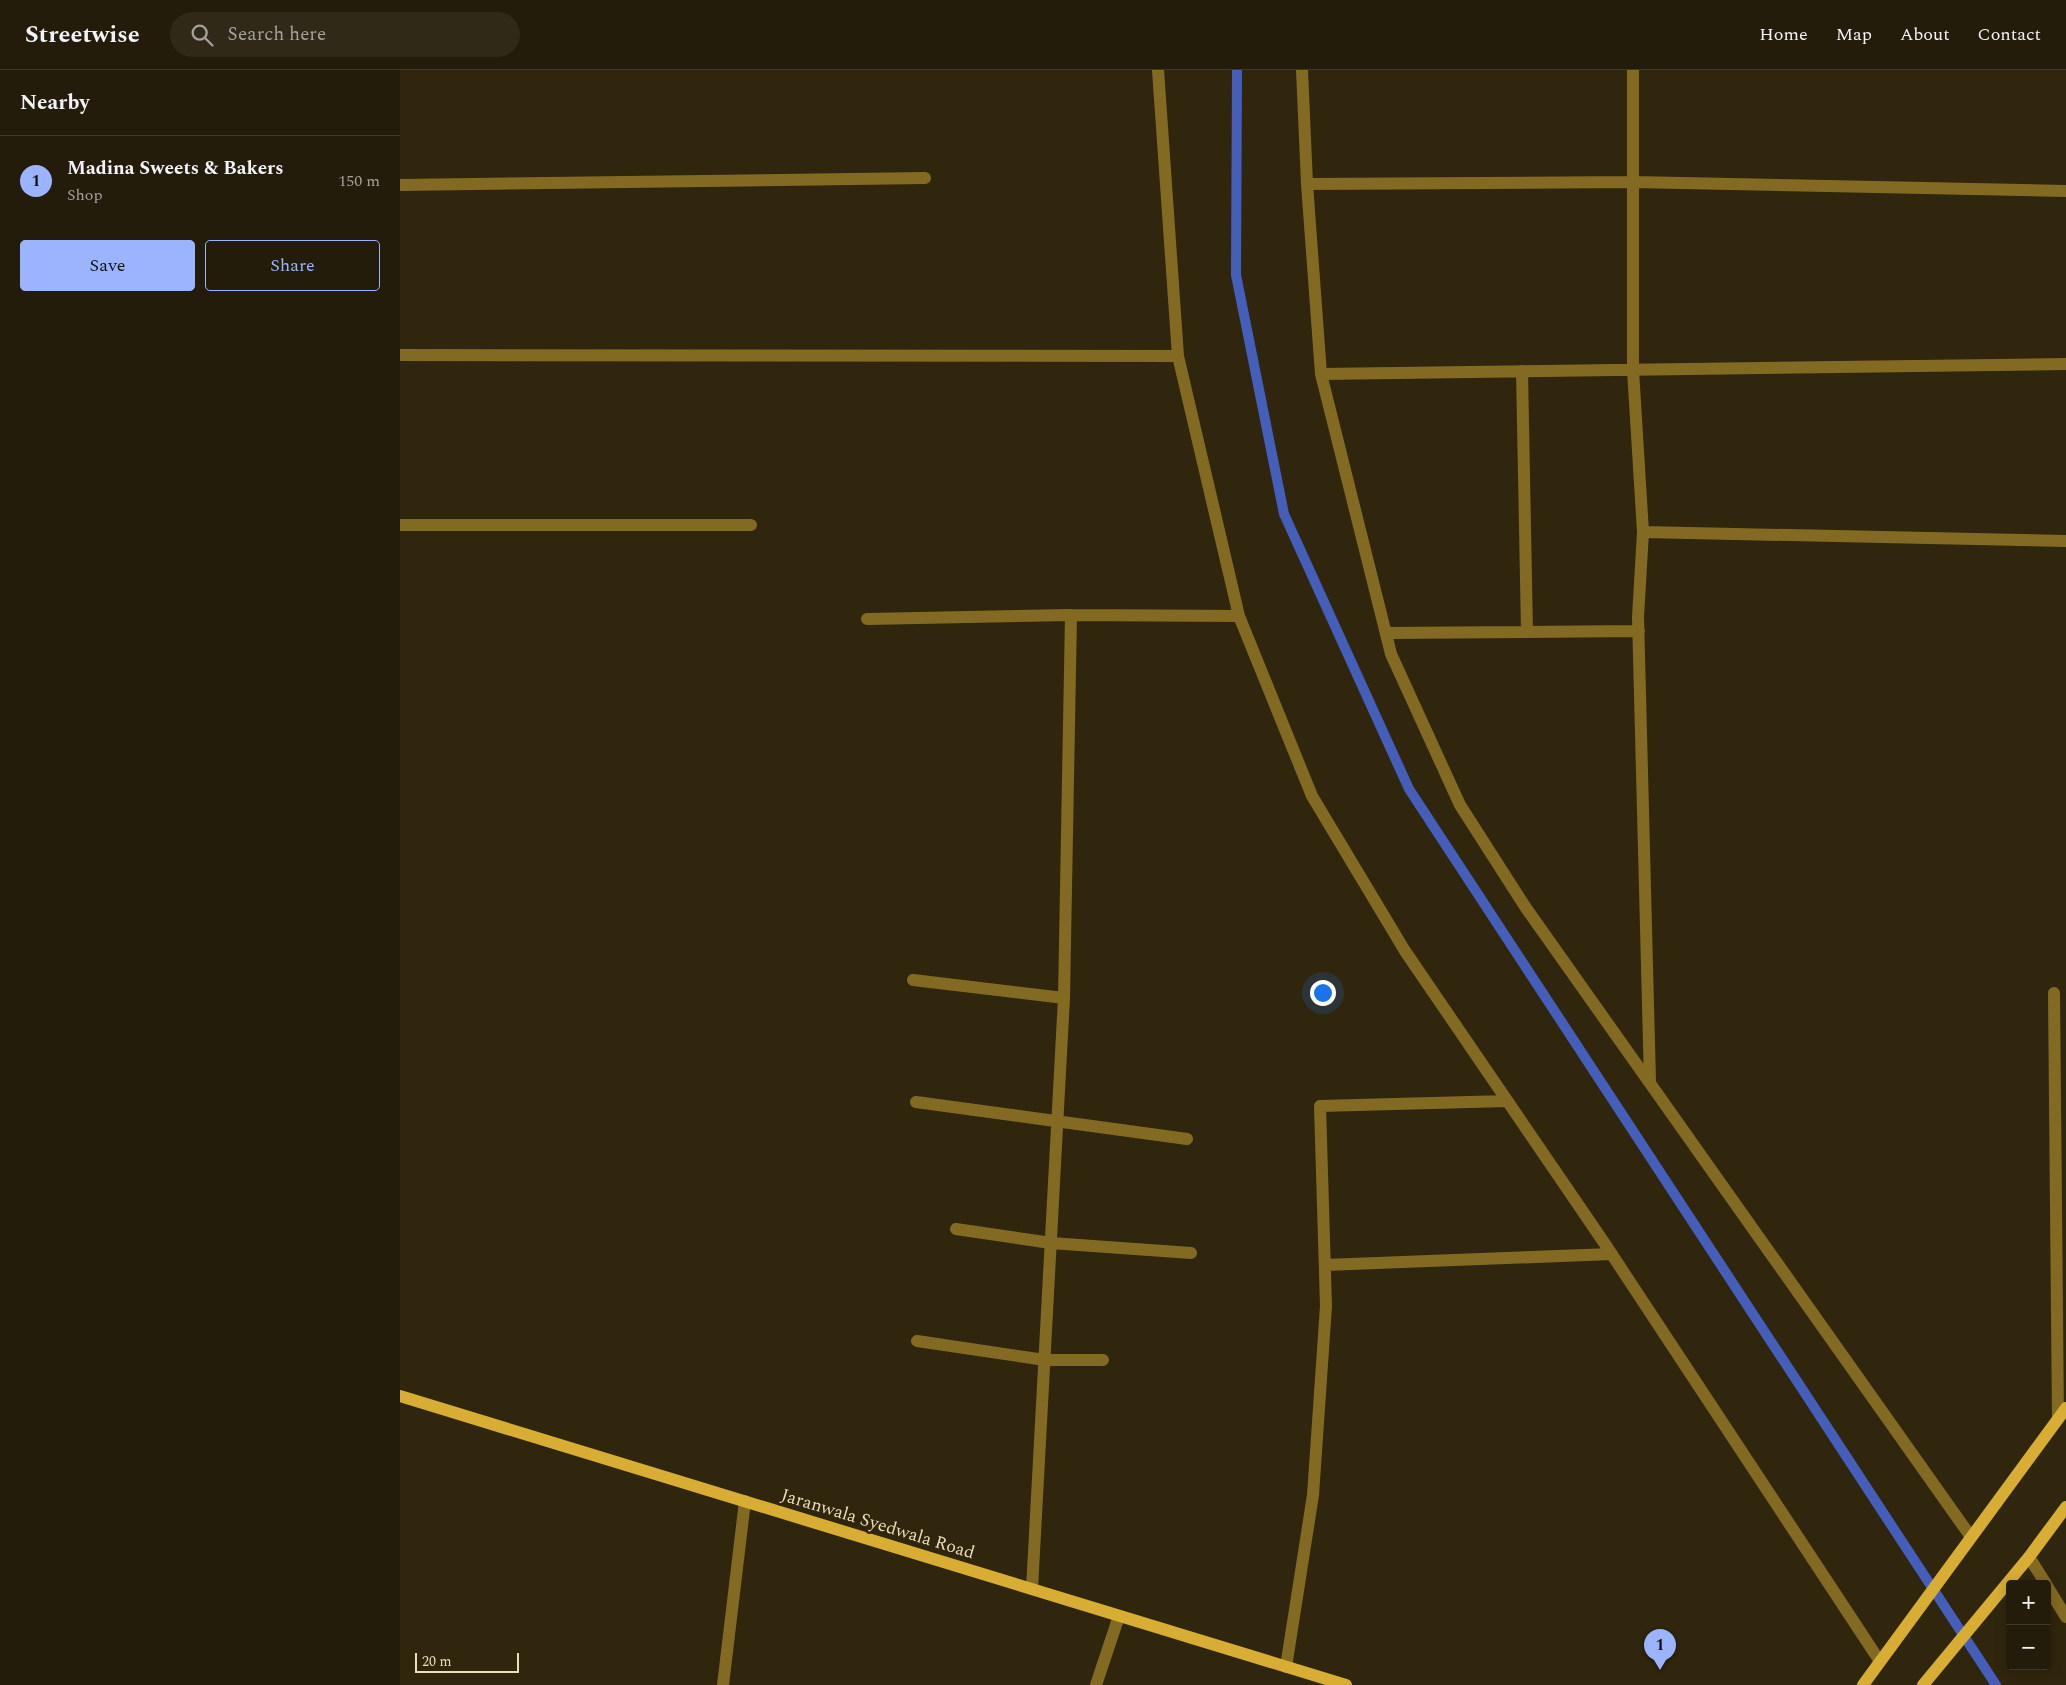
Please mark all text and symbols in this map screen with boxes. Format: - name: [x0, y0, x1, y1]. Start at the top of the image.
- search box: [170, 12, 520, 57]
- text: Streetwise: [25, 17, 140, 53]
- text: Search here: [228, 20, 326, 49]
- icon: search: [188, 21, 216, 49]
- text: Home: [1759, 21, 1808, 48]
- text: Map: [1836, 21, 1872, 48]
- text: About: [1900, 21, 1950, 48]
- text: Contact: [1978, 21, 2041, 48]
- text: Nearby: [20, 87, 90, 119]
- text: Madina Sweets & Bakers: [67, 154, 283, 183]
- text: 1: [32, 169, 40, 193]
- text: 150 m: [338, 169, 380, 193]
- text: Shop: [67, 183, 103, 207]
- button: Save: [20, 240, 195, 291]
- button: Share: [205, 240, 380, 291]
- your location: [1310, 980, 1336, 1006]
- street label: Jaranwala Syedwala Road: [778, 1482, 978, 1566]
- map controls: [2006, 1580, 2051, 1670]
- button: +: [2006, 1580, 2051, 1625]
- button: −: [2006, 1625, 2051, 1670]
- pin: 1: [1644, 1629, 1676, 1670]
- scale bar: [415, 1650, 519, 1673]
- text: 20 m: [422, 1651, 452, 1672]

